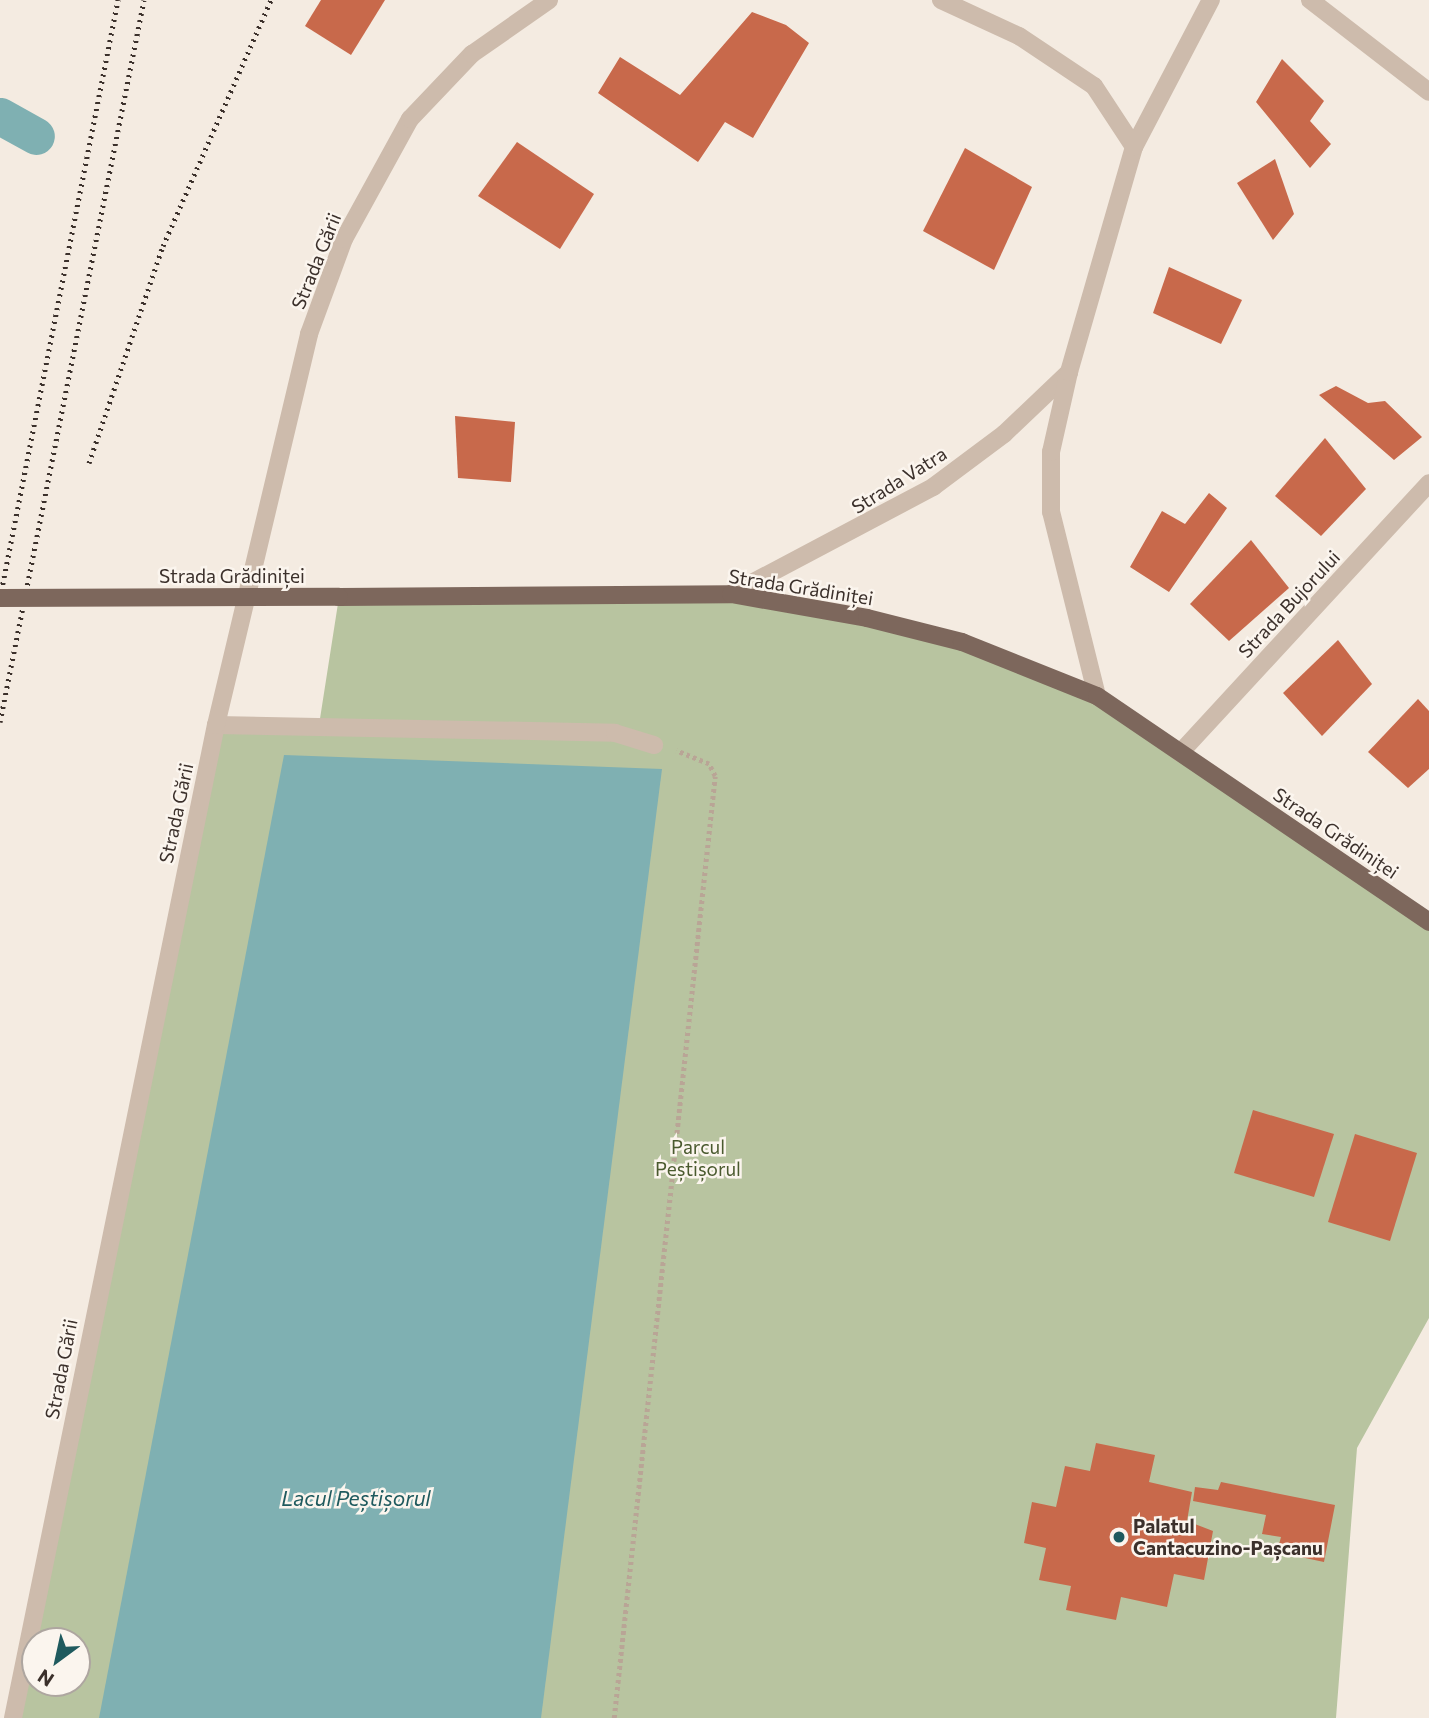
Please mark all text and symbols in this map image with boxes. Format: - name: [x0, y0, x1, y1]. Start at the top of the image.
- street label: Strada Gării: [286, 210, 346, 312]
- street label: Strada Vatra: [847, 442, 951, 518]
- street label: Strada Bujorului: [1234, 546, 1344, 662]
- street label: Strada Grădiniței: [727, 564, 875, 610]
- street label: Strada Grădiniței: [159, 565, 305, 587]
- street label: Strada Gării: [154, 761, 198, 865]
- street label: Strada Grădiniței: [1269, 783, 1403, 883]
- park label: Parcul Peștișorul: [655, 1136, 741, 1180]
- street label: Strada Gării: [40, 1317, 82, 1421]
- water label: Lacul Peștișorul: [281, 1485, 431, 1511]
- place label: Palatul Cantacuzino-Pașcanu: [1133, 1515, 1323, 1559]
- marker: Palatul Cantacuzino-Pașcanu: [1111, 1529, 1127, 1545]
- north arrow: [21, 1627, 91, 1697]
- text: N: [33, 1665, 58, 1692]

